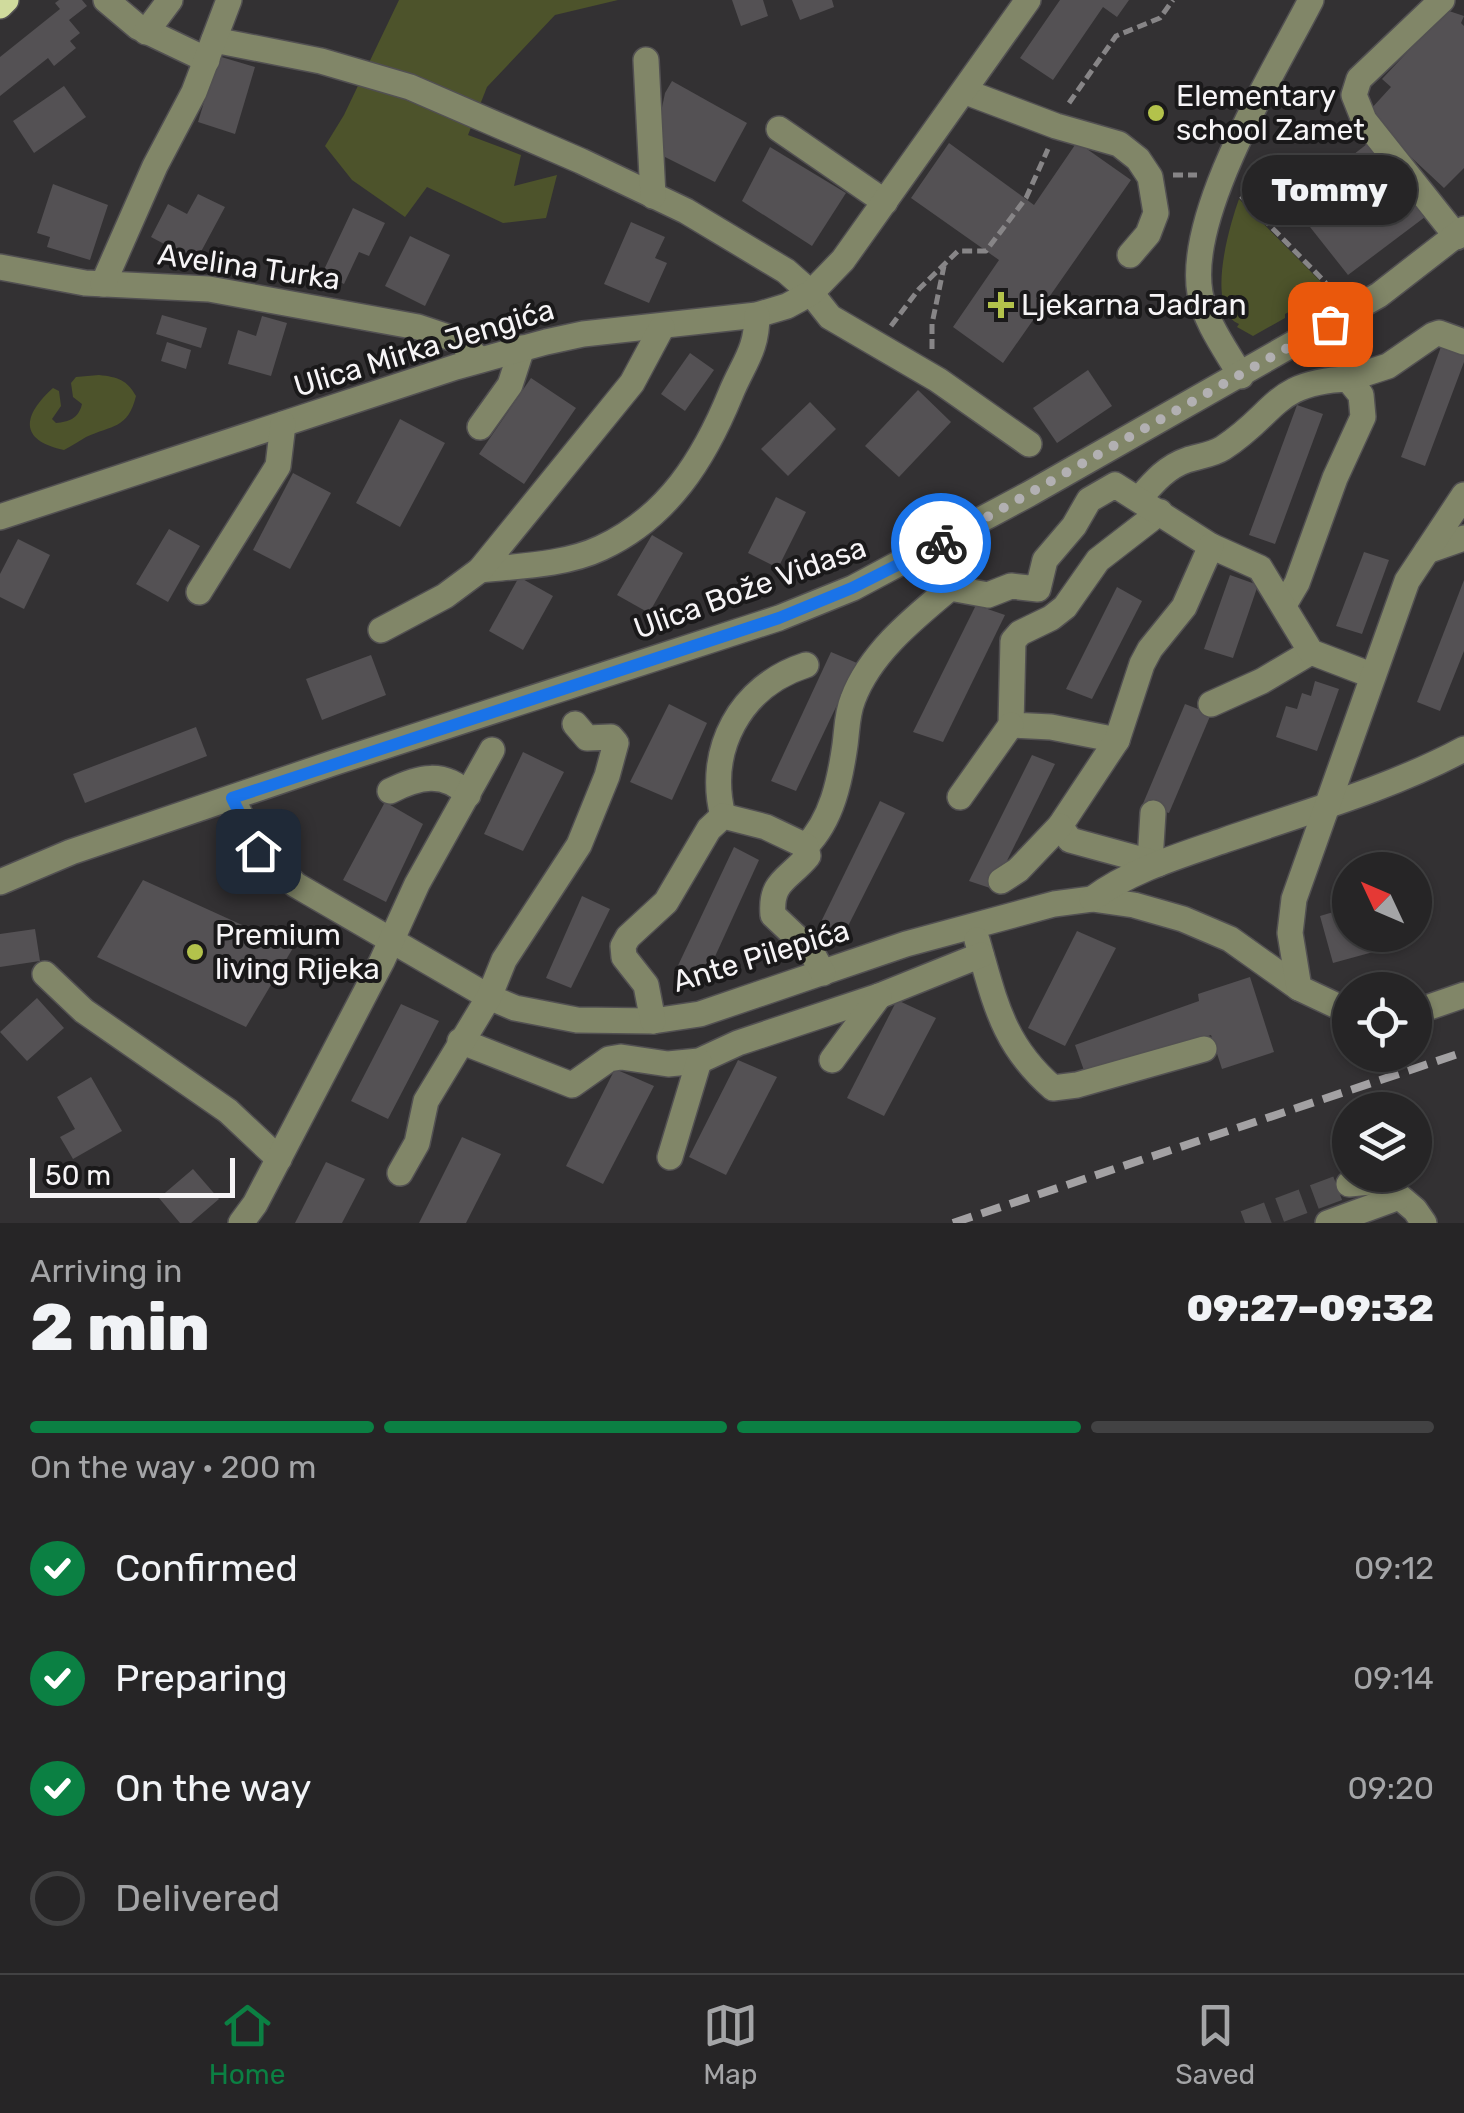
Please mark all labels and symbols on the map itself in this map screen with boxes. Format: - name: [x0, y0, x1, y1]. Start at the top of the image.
- place label: Elementary school Zamet: [1176, 78, 1365, 148]
- marker: Elementary school Zamet: [1145, 102, 1167, 124]
- callout: Tommy: [1242, 154, 1418, 224]
- street label: Avelina Turka: [155, 236, 343, 298]
- pin: [1288, 282, 1373, 367]
- place label: Ljekarna Jadran: [1021, 287, 1247, 323]
- street label: Ulica Mirka Jengića: [290, 291, 558, 405]
- marker: Ljekarna Jadran: [990, 294, 1012, 316]
- courier: [891, 493, 991, 593]
- street label: Ulica Bože Vidasa: [629, 529, 871, 647]
- pin: [216, 809, 301, 894]
- north arrow: [1332, 852, 1432, 952]
- street label: Ante Pilepića: [668, 912, 854, 1000]
- place label: Premium living Rijeka: [215, 917, 380, 987]
- marker: Premium living Rijeka: [184, 941, 206, 963]
- scale bar: [30, 1153, 235, 1198]

